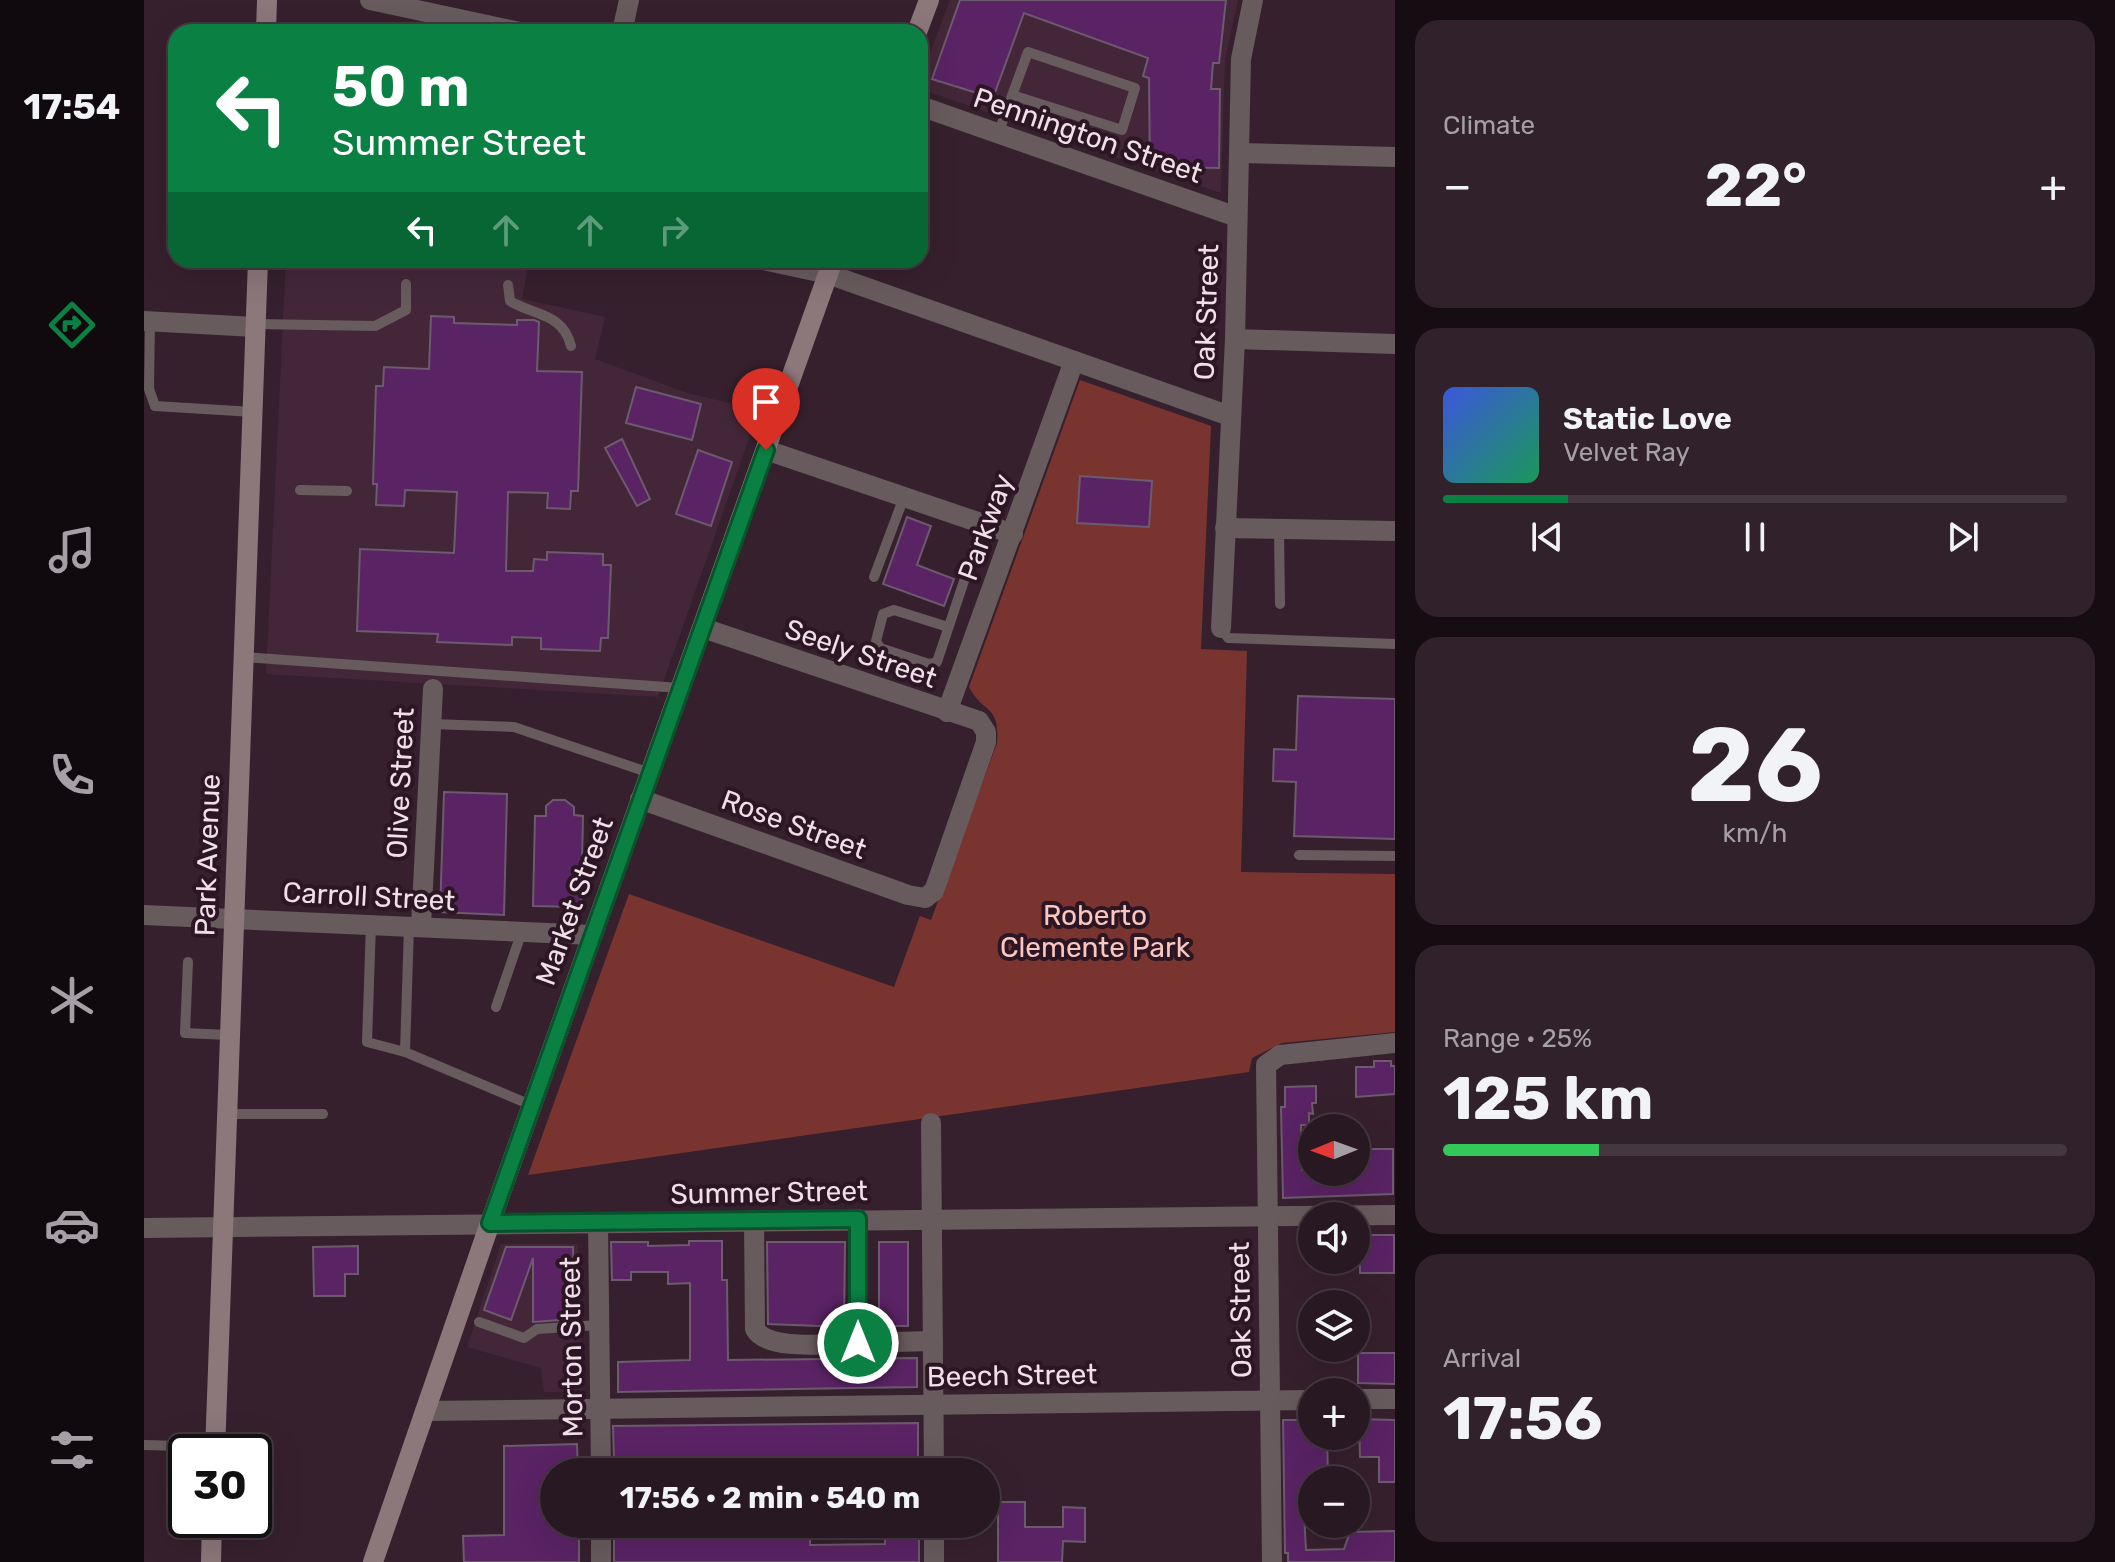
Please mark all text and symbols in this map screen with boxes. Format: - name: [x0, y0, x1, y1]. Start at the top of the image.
- text: 50 m: [332, 54, 469, 120]
- icon: left: [200, 56, 304, 160]
- street label: Pennington Street: [969, 81, 1207, 190]
- text: 17:54: [24, 85, 120, 128]
- text: Climate: [1443, 110, 1535, 141]
- text: Summer Street: [332, 121, 586, 164]
- text: 22°: [1704, 150, 1807, 221]
- text: −: [1443, 160, 1472, 212]
- text: +: [2040, 160, 2067, 212]
- icon: left: [400, 208, 444, 252]
- icon: ahead: [484, 208, 528, 252]
- icon: ahead: [568, 208, 612, 252]
- icon: right: [652, 208, 696, 252]
- street label: Oak Street: [1188, 243, 1225, 381]
- icon: directions: [44, 297, 100, 353]
- pin: [732, 368, 800, 450]
- icon: arrive: [744, 380, 788, 424]
- text: Static Love: [1563, 401, 1732, 437]
- text: Velvet Ray: [1563, 437, 1690, 468]
- street label: Parkway: [951, 469, 1020, 585]
- icon: previous: [1525, 515, 1569, 559]
- icon: pause: [1733, 515, 1777, 559]
- icon: next: [1941, 515, 1985, 559]
- icon: music: [44, 522, 100, 578]
- street label: Seely Street: [781, 612, 941, 695]
- text: 26: [1687, 704, 1823, 827]
- street label: Olive Street: [380, 707, 421, 859]
- icon: phone: [44, 747, 100, 803]
- street label: Park Avenue: [188, 773, 227, 937]
- street label: Rose Street: [717, 783, 871, 866]
- street label: Market Street: [529, 813, 620, 990]
- text: km/h: [1723, 818, 1787, 849]
- street label: Carroll Street: [282, 876, 456, 917]
- park label: Roberto Clemente Park: [1000, 899, 1191, 964]
- icon: climate: [44, 972, 100, 1028]
- text: Range · 25%: [1443, 1023, 1592, 1054]
- text: 125 km: [1443, 1063, 1653, 1134]
- north arrow: [1298, 1114, 1370, 1186]
- map controls: [1298, 1114, 1370, 1538]
- street label: Summer Street: [670, 1174, 868, 1211]
- icon: car: [44, 1197, 100, 1253]
- button: sound: [1298, 1202, 1370, 1274]
- street label: Oak Street: [1223, 1241, 1258, 1378]
- street label: Morton Street: [553, 1256, 590, 1438]
- button: layers: [1298, 1290, 1370, 1362]
- position arrow: [816, 1301, 900, 1385]
- text: Arrival: [1443, 1343, 1521, 1374]
- street label: Beech Street: [927, 1358, 1098, 1393]
- button: +: [1298, 1378, 1370, 1450]
- text: 17:56: [1443, 1383, 1603, 1454]
- icon: filters: [44, 1422, 100, 1478]
- speed limit sign: 30: [168, 1434, 272, 1538]
- button: −: [1298, 1466, 1370, 1538]
- text: 17:56 · 2 min · 540 m: [620, 1480, 920, 1516]

